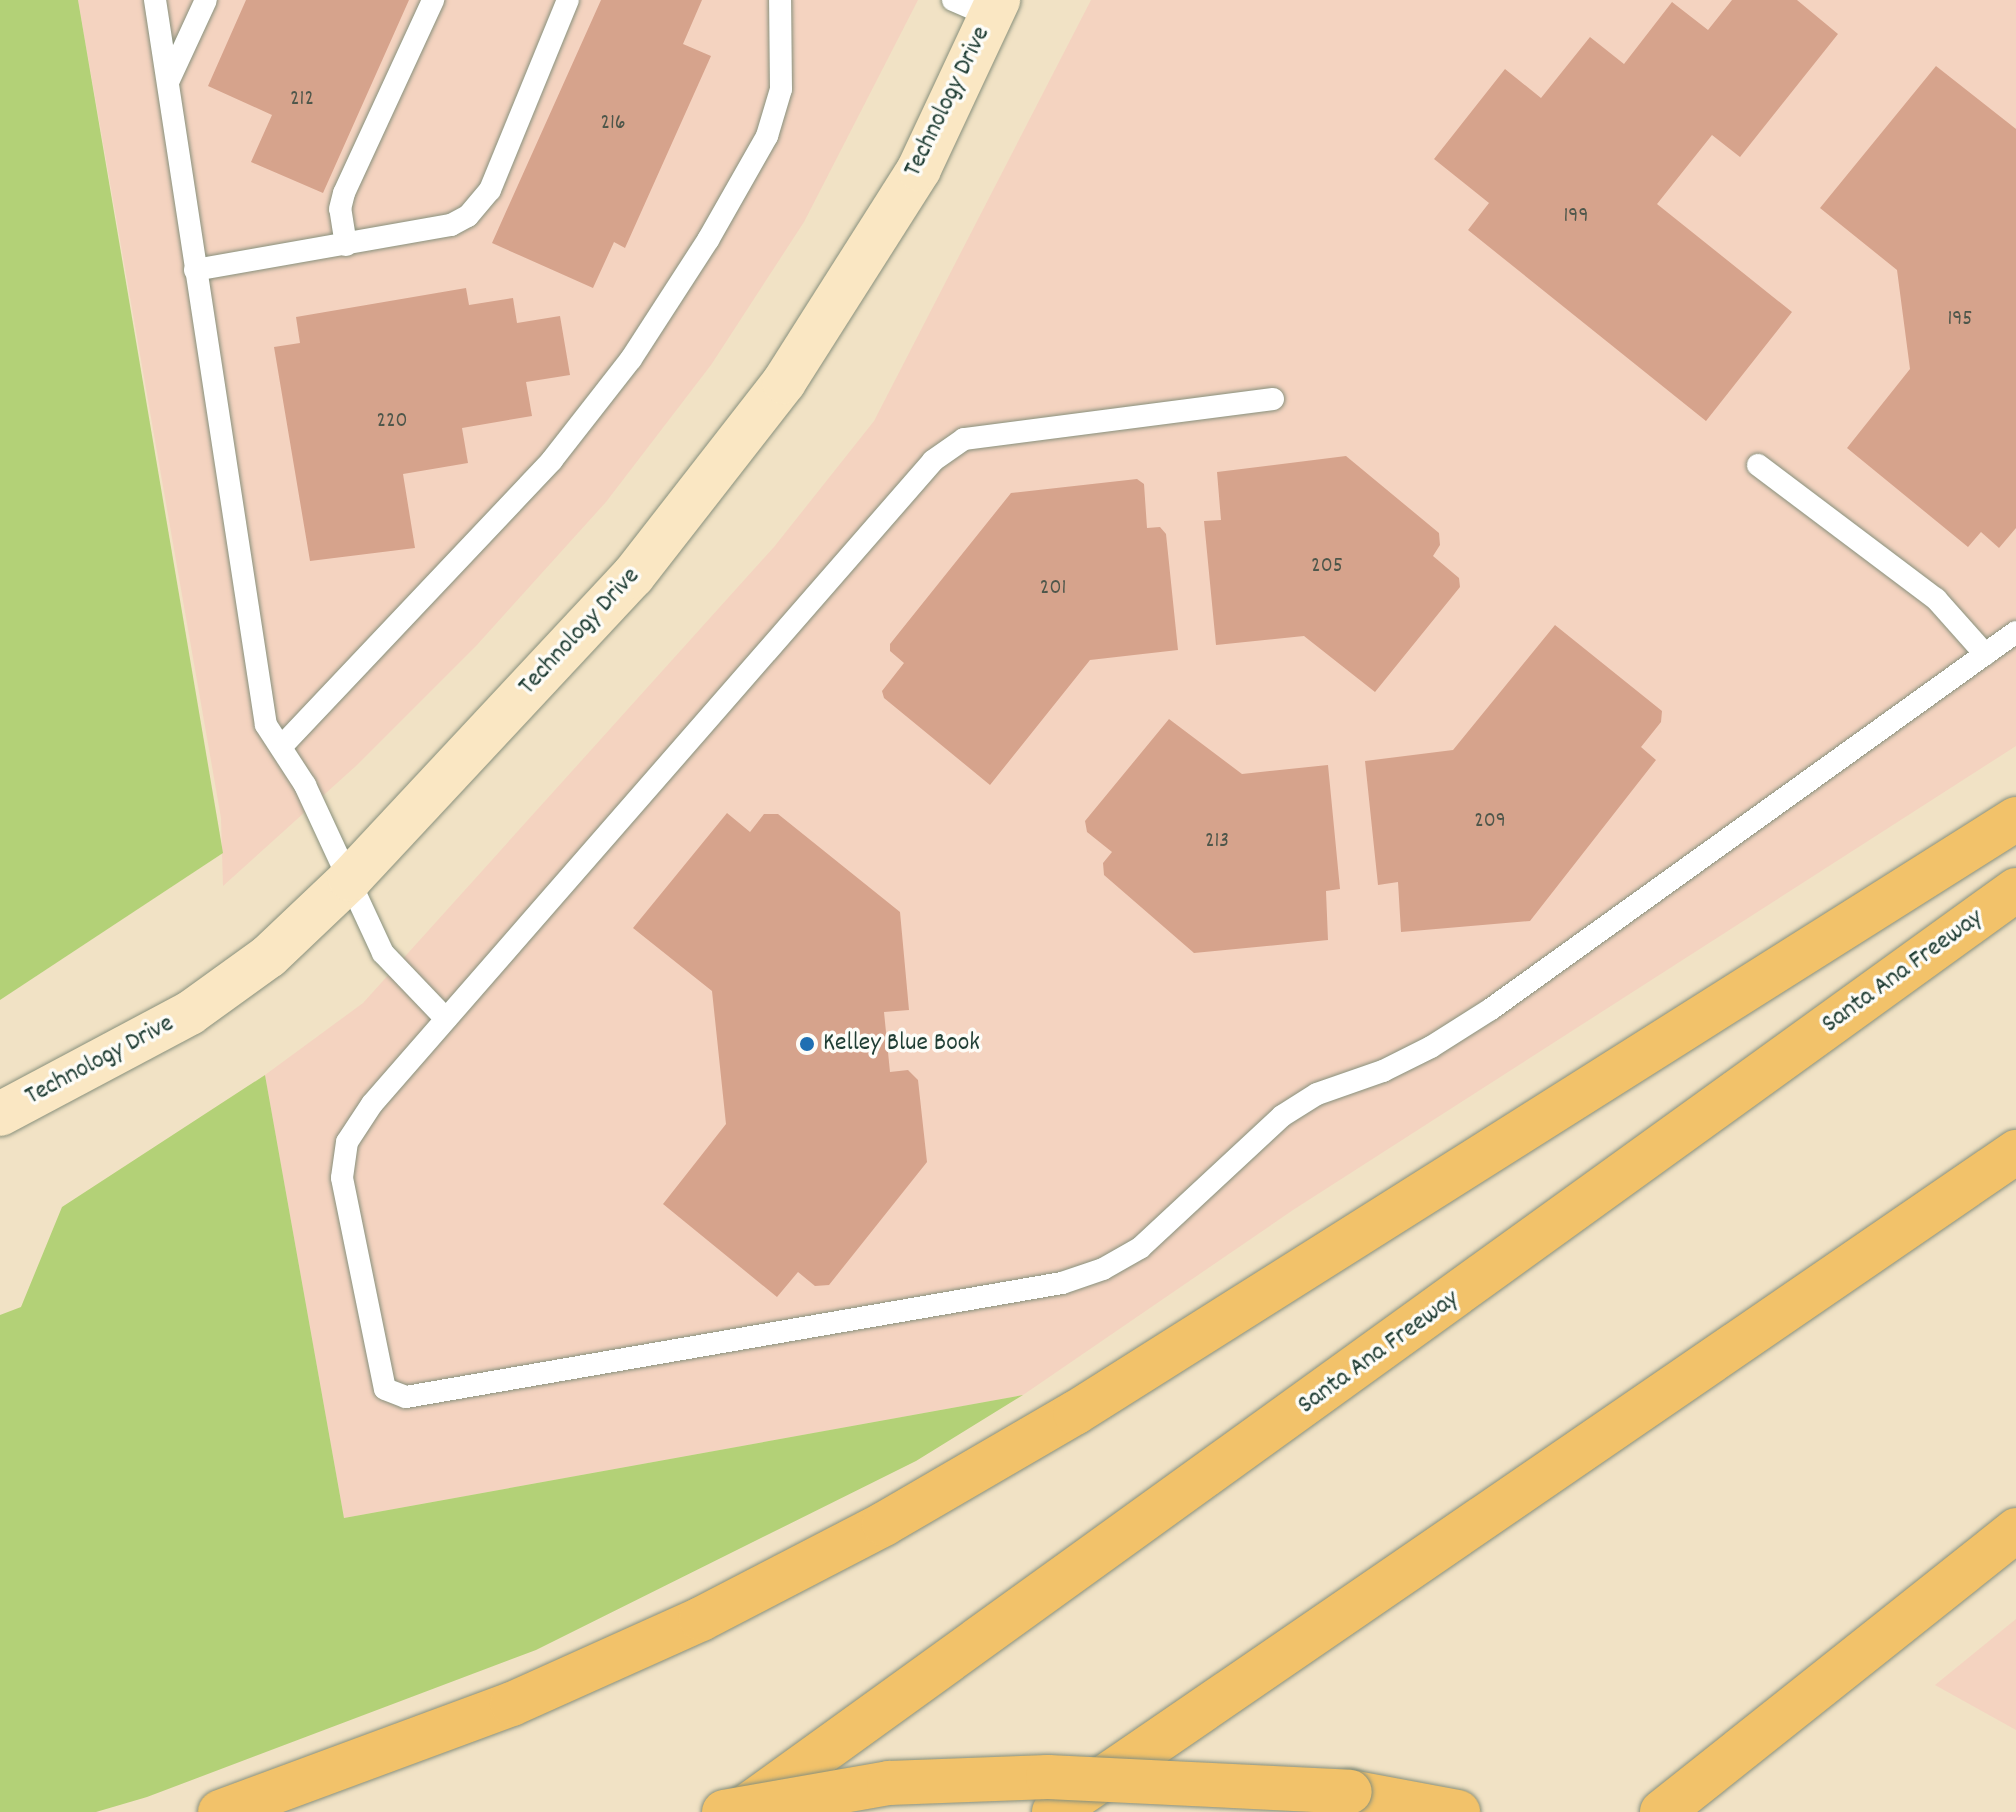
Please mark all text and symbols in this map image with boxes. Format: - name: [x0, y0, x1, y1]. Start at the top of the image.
- street label: Technology Drive: [898, 22, 998, 182]
- house number: 212: [290, 87, 314, 113]
- house number: 216: [600, 111, 626, 137]
- house number: 199: [1564, 204, 1588, 230]
- house number: 195: [1947, 307, 1973, 333]
- house number: 220: [376, 409, 408, 435]
- house number: 205: [1311, 554, 1343, 580]
- street label: Technology Drive: [513, 562, 647, 702]
- house number: 201: [1040, 576, 1066, 602]
- house number: 209: [1474, 809, 1506, 835]
- house number: 213: [1205, 829, 1229, 855]
- street label: Santa Ana Freeway: [1816, 903, 1990, 1041]
- street label: Technology Drive: [20, 1009, 180, 1113]
- place label: Kelley Blue Book: [823, 1028, 980, 1060]
- marker: Kelley Blue Book: [798, 1035, 816, 1053]
- street label: Santa Ana Freeway: [1292, 1284, 1466, 1422]

